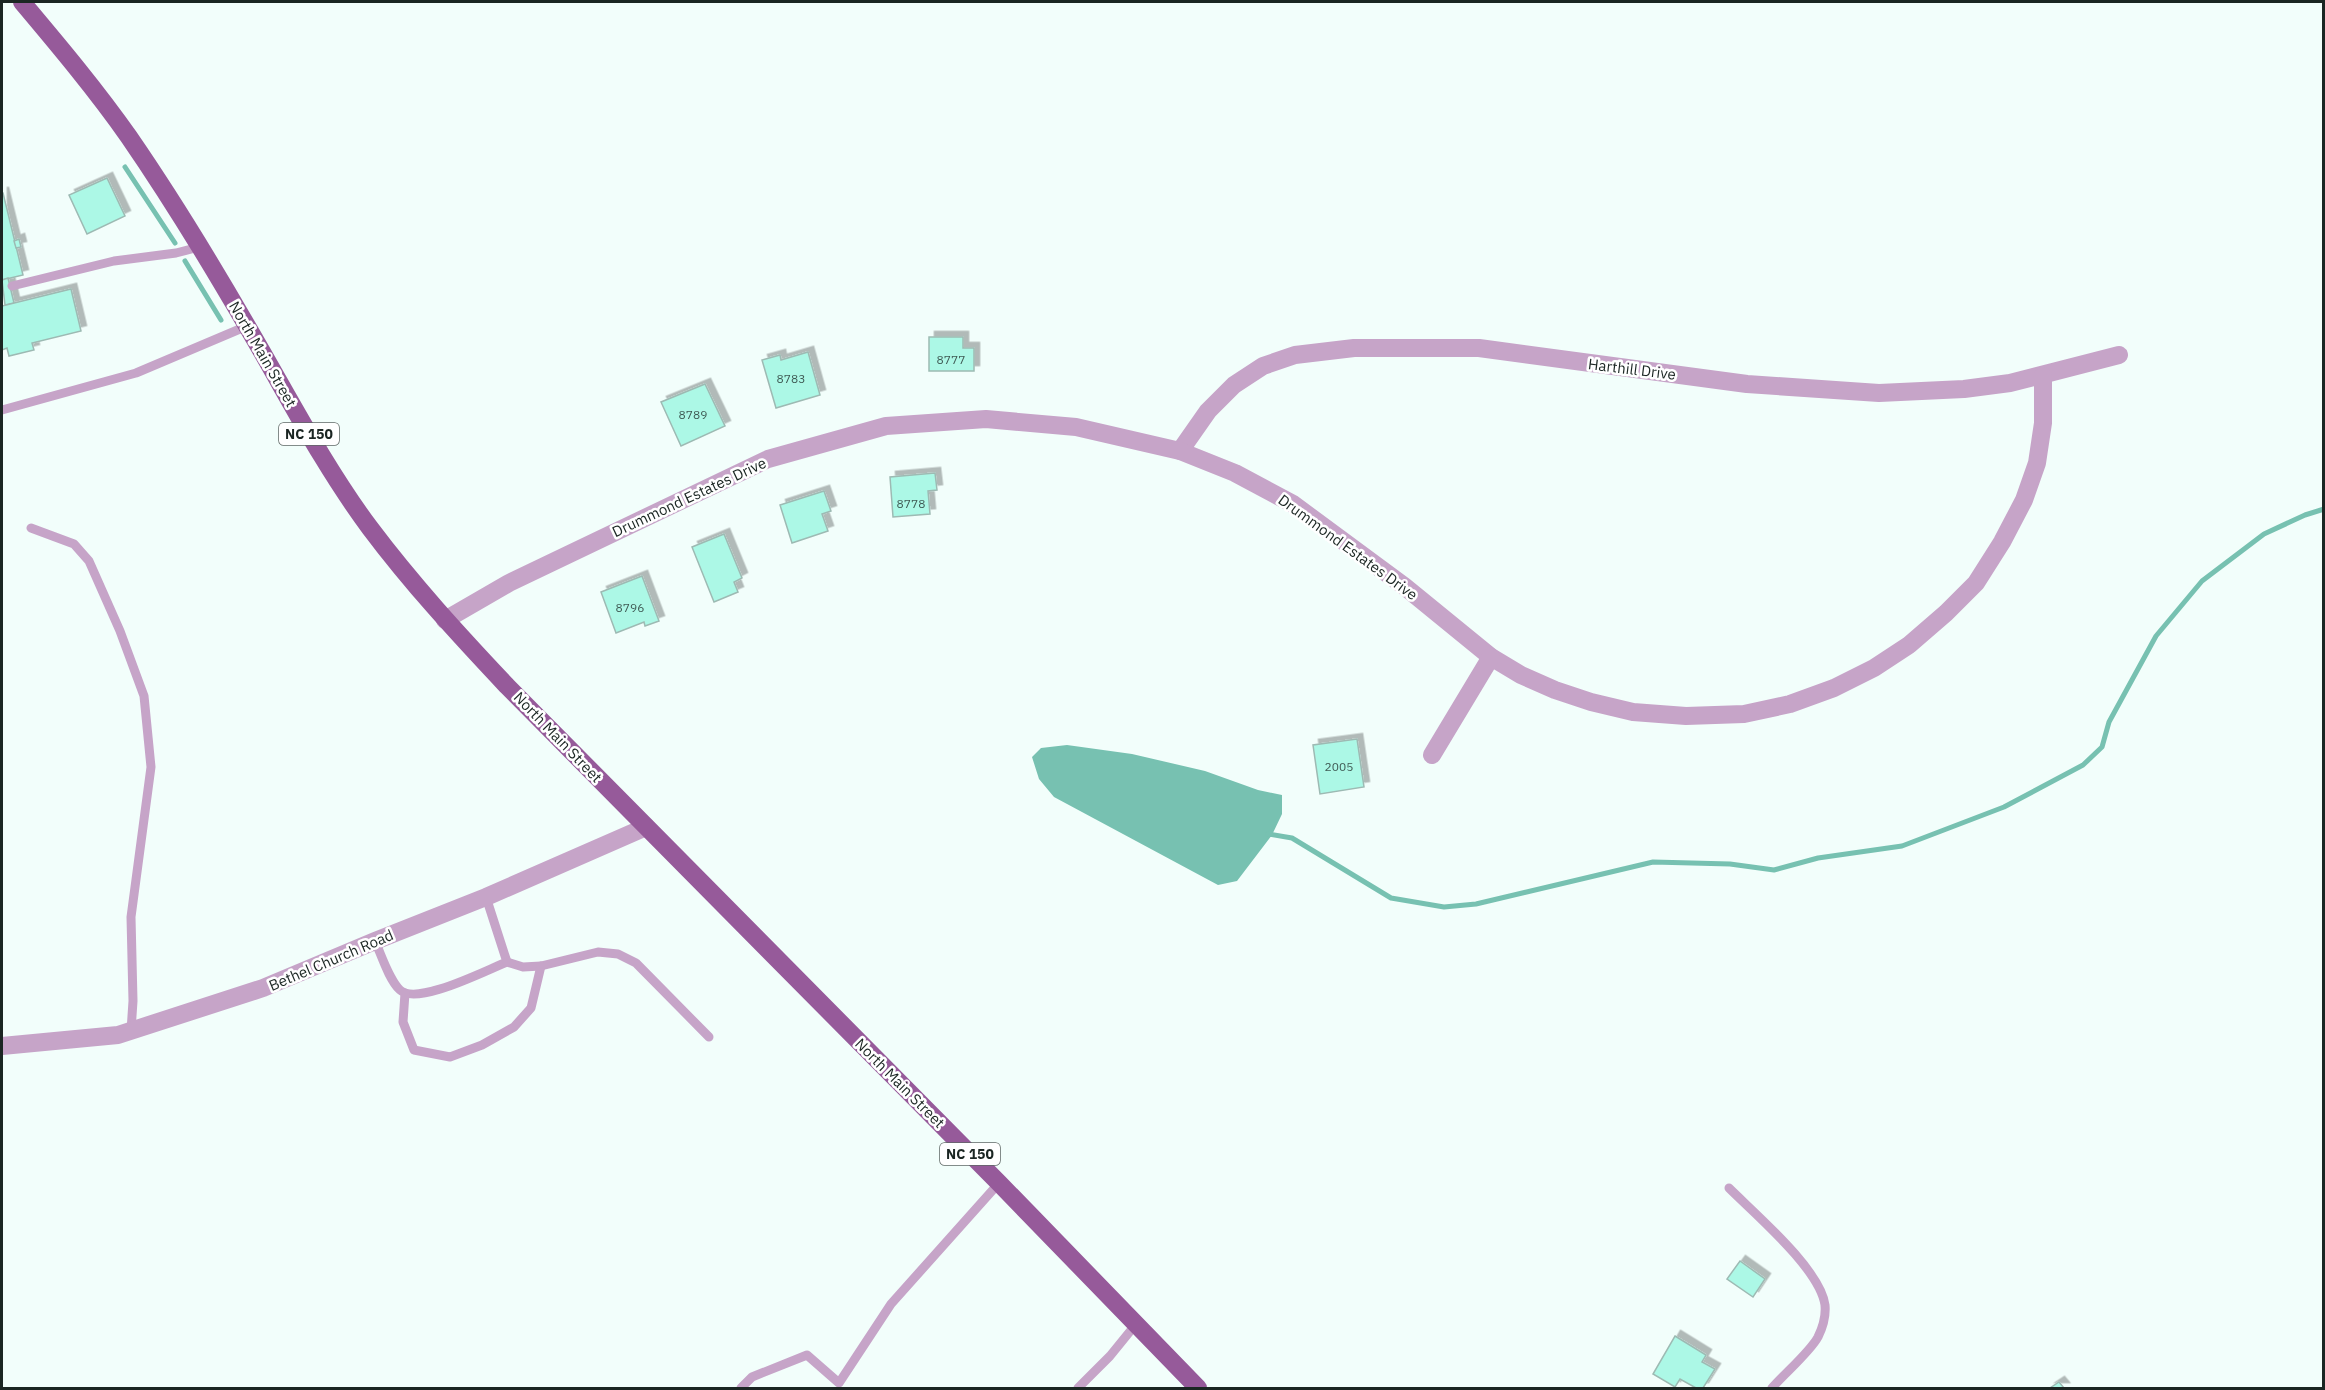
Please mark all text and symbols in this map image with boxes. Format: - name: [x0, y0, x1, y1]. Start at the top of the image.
- street label: North Main Street: [225, 298, 301, 410]
- house number: 8777: [937, 352, 965, 367]
- street label: Harthill Drive: [1587, 354, 1677, 384]
- house number: 8783: [777, 371, 805, 386]
- house number: 8789: [679, 407, 707, 422]
- road number: NC 150: [279, 423, 339, 445]
- street label: Drummond Estates Drive: [609, 453, 769, 541]
- street label: Drummond Estates Drive: [1275, 490, 1421, 604]
- house number: 8778: [897, 496, 925, 511]
- house number: 8796: [616, 600, 644, 615]
- street label: North Main Street: [510, 688, 606, 786]
- house number: 2005: [1325, 759, 1353, 774]
- street label: Bethel Church Road: [266, 925, 396, 995]
- street label: North Main Street: [851, 1034, 949, 1132]
- road number: NC 150: [940, 1143, 1000, 1165]

